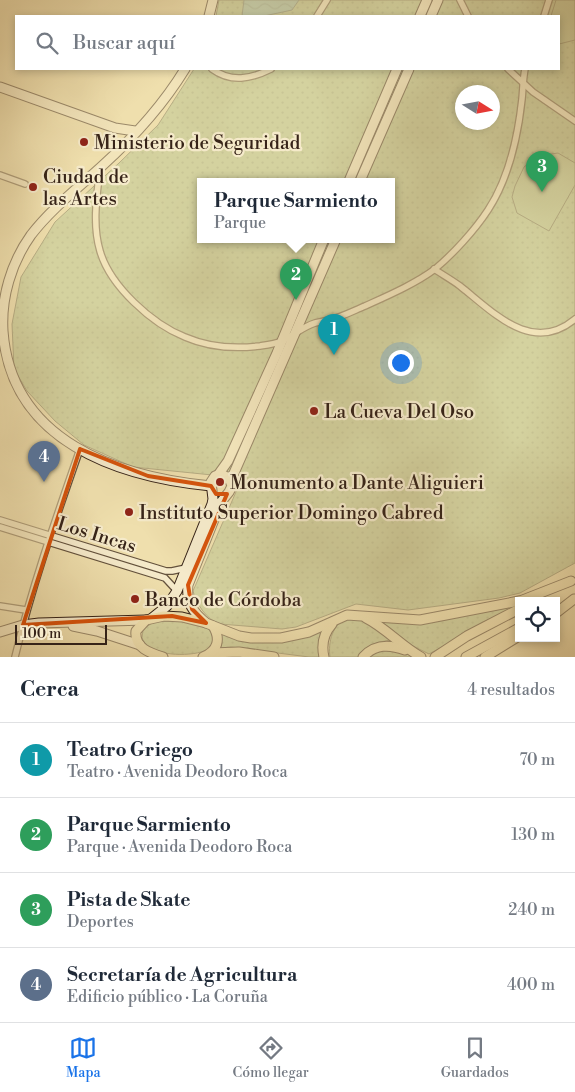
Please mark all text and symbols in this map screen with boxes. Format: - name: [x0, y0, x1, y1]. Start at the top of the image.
- search box: [15, 15, 560, 70]
- icon: search: [33, 29, 61, 57]
- text: Buscar aquí: [73, 31, 175, 55]
- north arrow: [455, 85, 500, 130]
- place label: Ministerio de Seguridad: [94, 131, 300, 155]
- marker: Ministerio de Seguridad: [78, 136, 90, 148]
- pin: 3: [526, 151, 558, 192]
- place label: Ciudad de las Artes: [43, 165, 129, 211]
- popup: [197, 178, 395, 243]
- marker: Ciudad de las Artes: [27, 181, 39, 193]
- text: Parque Sarmiento: [214, 189, 378, 213]
- text: Parque: [214, 213, 266, 233]
- pin: 2: [280, 259, 312, 300]
- pin: 1: [318, 314, 350, 355]
- your location: [388, 350, 414, 376]
- place label: La Cueva Del Oso: [324, 400, 474, 424]
- marker: La Cueva Del Oso: [308, 405, 320, 417]
- pin: 4: [28, 441, 60, 482]
- place label: Monumento a Dante Aliguieri: [230, 471, 484, 495]
- marker: Monumento a Dante Aliguieri: [214, 476, 226, 488]
- place label: Instituto Superior Domingo Cabred: [139, 501, 444, 525]
- marker: Instituto Superior Domingo Cabred: [123, 506, 135, 518]
- street label: Los Incas: [54, 512, 139, 558]
- place label: Banco de Córdoba: [144, 588, 302, 612]
- marker: Banco de Córdoba: [129, 593, 141, 605]
- map controls: [515, 597, 560, 642]
- button: locate: [515, 597, 560, 642]
- scale bar: [15, 622, 108, 645]
- text: 100 m: [22, 625, 61, 643]
- text: Cerca: [20, 677, 79, 703]
- text: 4 resultados: [467, 680, 555, 700]
- text: Teatro Griego: [67, 738, 193, 762]
- text: 1: [32, 750, 40, 770]
- text: 70 m: [519, 750, 555, 770]
- text: Teatro · Avenida Deodoro Roca: [67, 762, 288, 782]
- text: Parque Sarmiento: [67, 813, 231, 837]
- text: 2: [31, 825, 41, 845]
- text: 130 m: [511, 825, 555, 845]
- text: Parque · Avenida Deodoro Roca: [67, 837, 292, 857]
- text: Pista de Skate: [67, 888, 191, 912]
- text: 3: [31, 900, 41, 920]
- text: 240 m: [508, 900, 555, 920]
- text: Deportes: [67, 912, 134, 932]
- text: Secretaría de Agricultura: [67, 963, 297, 987]
- text: 4: [31, 975, 41, 995]
- text: 400 m: [507, 975, 555, 995]
- text: Edificio público · La Coruña: [67, 987, 268, 1007]
- tab: Mapa: [66, 1034, 101, 1082]
- tab: Cómo llegar: [233, 1034, 309, 1082]
- tab: Guardados: [441, 1034, 509, 1082]

